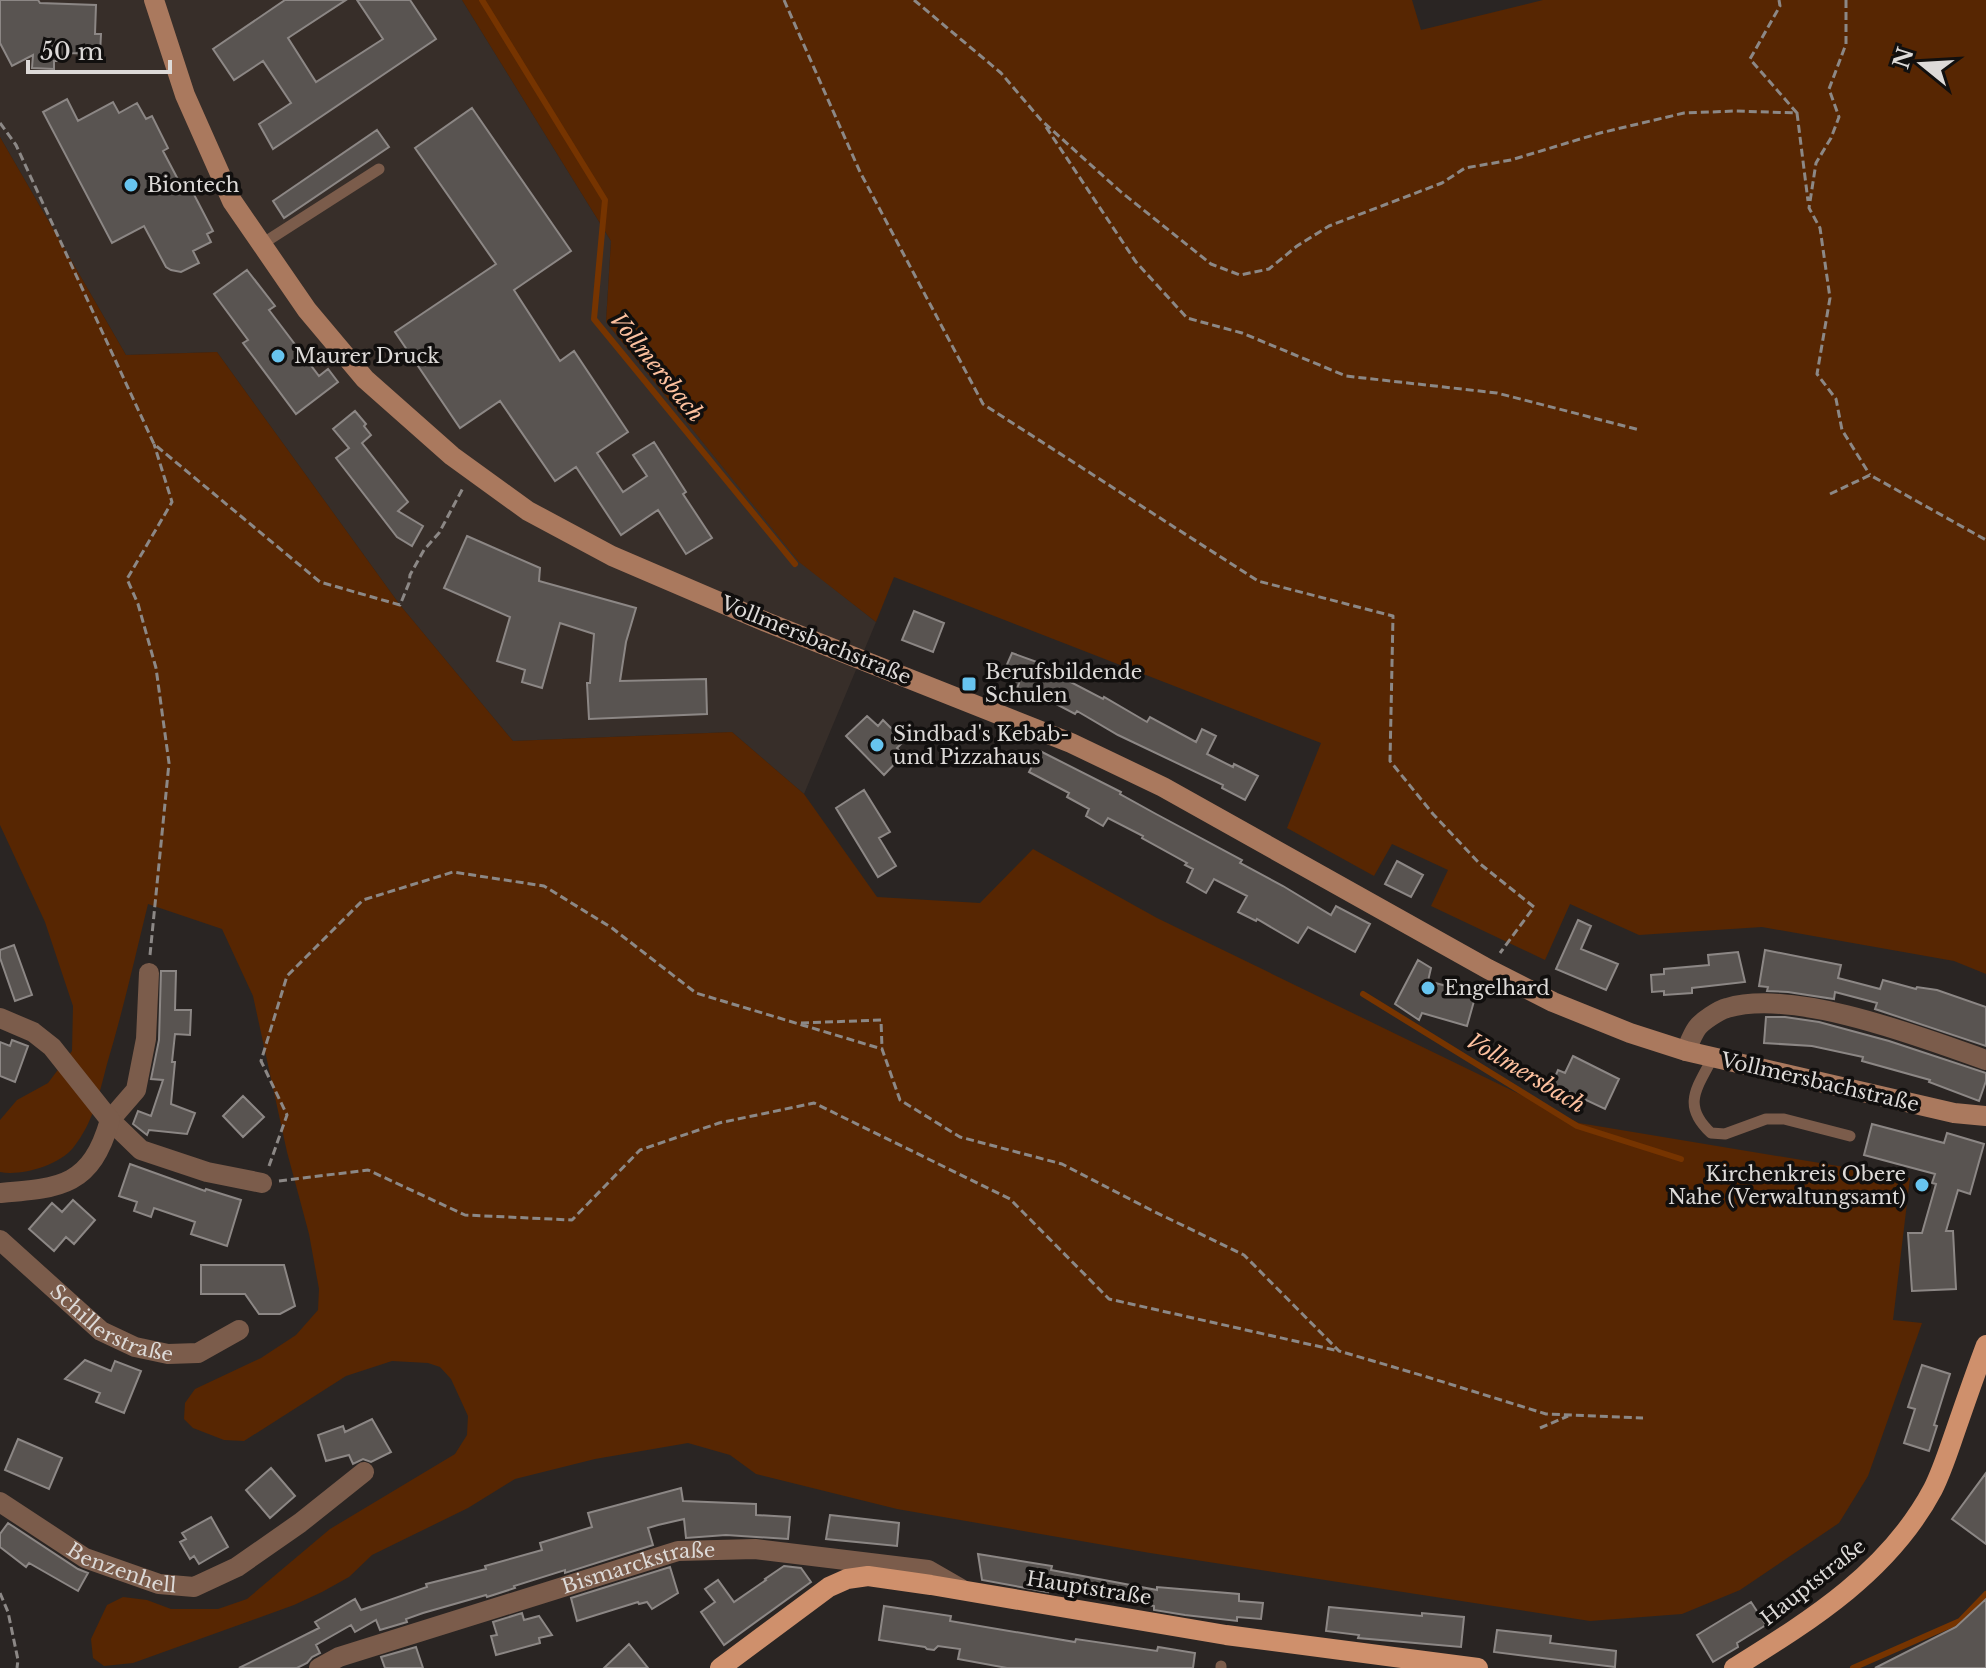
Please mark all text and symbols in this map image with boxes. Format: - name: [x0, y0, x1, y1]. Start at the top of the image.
- scale bar: [28, 24, 170, 74]
- north arrow: [1882, 24, 1962, 104]
- text: 50 m: [40, 37, 104, 66]
- text: N: [1887, 44, 1920, 72]
- place label: Biontech: [147, 173, 240, 197]
- marker: Biontech: [122, 176, 140, 194]
- water label: Vollmersbach: [605, 307, 709, 427]
- place label: Maurer Druck: [294, 344, 440, 368]
- marker: Maurer Druck: [269, 347, 287, 365]
- street label: Vollmersbachstraße: [717, 591, 914, 689]
- place label: Berufsbildende Schulen: [985, 660, 1142, 707]
- marker: Berufsbildende Schulen: [960, 675, 978, 693]
- place label: Sindbad's Kebab- und Pizzahaus: [893, 722, 1070, 769]
- marker: Sindbad's Kebab- und Pizzahaus: [868, 736, 886, 754]
- place label: Engelhard: [1444, 976, 1550, 1000]
- marker: Engelhard: [1419, 979, 1437, 997]
- water label: Vollmersbach: [1462, 1027, 1590, 1119]
- street label: Vollmersbachstraße: [1718, 1047, 1921, 1116]
- place label: Kirchenkreis Obere Nahe (Verwaltungsamt): [1668, 1162, 1906, 1209]
- marker: Kirchenkreis Obere Nahe (Verwaltungsamt): [1913, 1176, 1931, 1194]
- street label: Schillerstraße: [45, 1279, 175, 1367]
- street label: Hauptstraße: [1756, 1534, 1870, 1630]
- street label: Benzenhell: [62, 1537, 177, 1597]
- street label: Bismarckstraße: [559, 1538, 716, 1599]
- street label: Hauptstraße: [1025, 1566, 1153, 1610]

